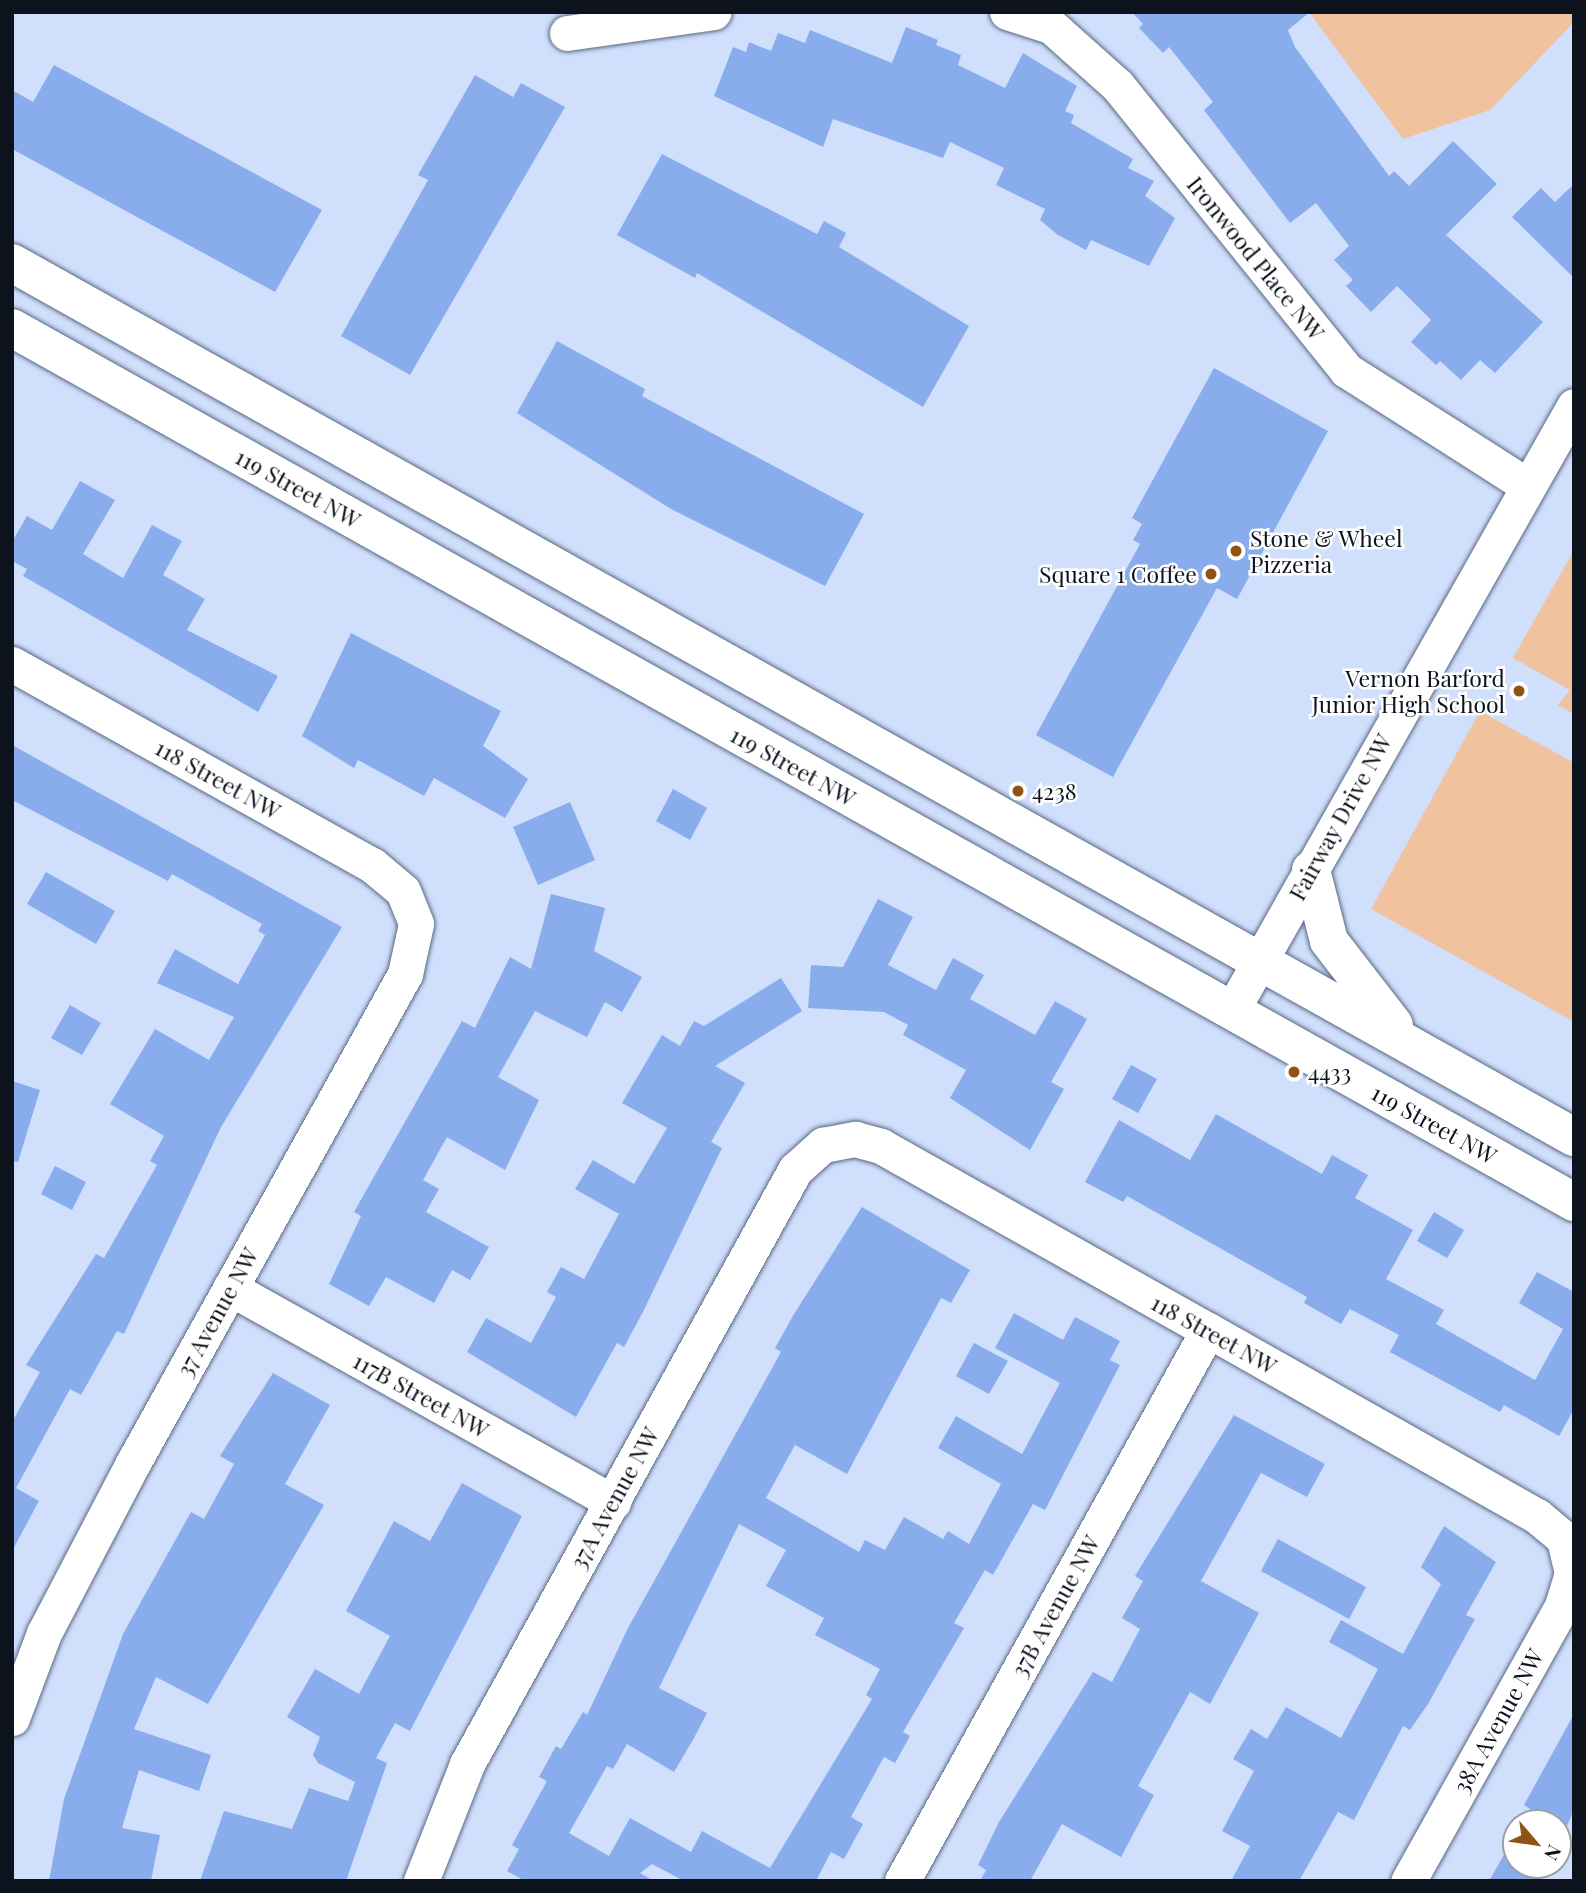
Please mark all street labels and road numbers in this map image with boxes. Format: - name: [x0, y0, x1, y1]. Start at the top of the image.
- street label: Ironwood Place NW: [1182, 171, 1330, 345]
- street label: 119 Street NW: [231, 442, 365, 534]
- street label: 119 Street NW: [726, 720, 860, 812]
- street label: Fairway Drive NW: [1283, 729, 1397, 905]
- street label: 118 Street NW: [150, 733, 286, 825]
- street label: 119 Street NW: [1367, 1078, 1501, 1170]
- street label: 37 Avenue NW: [170, 1242, 264, 1382]
- street label: 118 Street NW: [1146, 1288, 1282, 1380]
- street label: 117B Street NW: [348, 1346, 494, 1444]
- street label: 37A Avenue NW: [563, 1422, 665, 1574]
- street label: 37B Avenue NW: [1005, 1530, 1105, 1682]
- street label: 38A Avenue NW: [1447, 1644, 1549, 1798]

